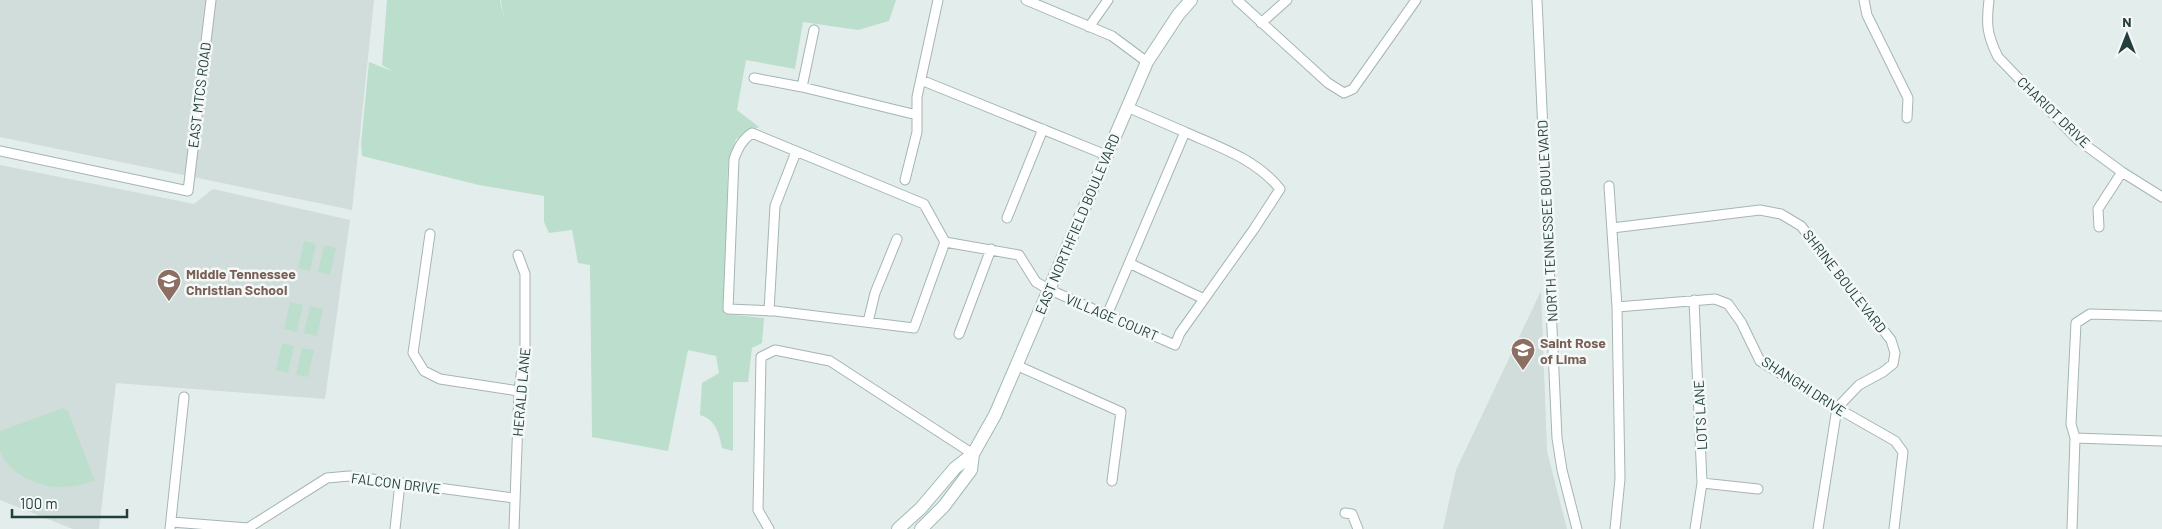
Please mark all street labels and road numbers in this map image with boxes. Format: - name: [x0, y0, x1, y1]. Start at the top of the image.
- street label: EAST MTCS ROAD: [184, 41, 214, 149]
- street label: CHARIOT DRIVE: [2014, 73, 2094, 151]
- street label: NORTH TENNESSEE BOULEVARD: [1533, 120, 1561, 322]
- street label: EAST NORTHFIELD BOULEVARD: [1031, 131, 1123, 317]
- street label: SHRINE BOULEVARD: [1800, 226, 1890, 336]
- street label: VILLAGE COURT: [1063, 290, 1161, 344]
- street label: HERALD LANE: [509, 347, 533, 437]
- street label: SHANGHI DRIVE: [1759, 352, 1849, 420]
- street label: LOTS LANE: [1690, 380, 1710, 450]
- street label: FALCON DRIVE: [350, 469, 442, 497]

